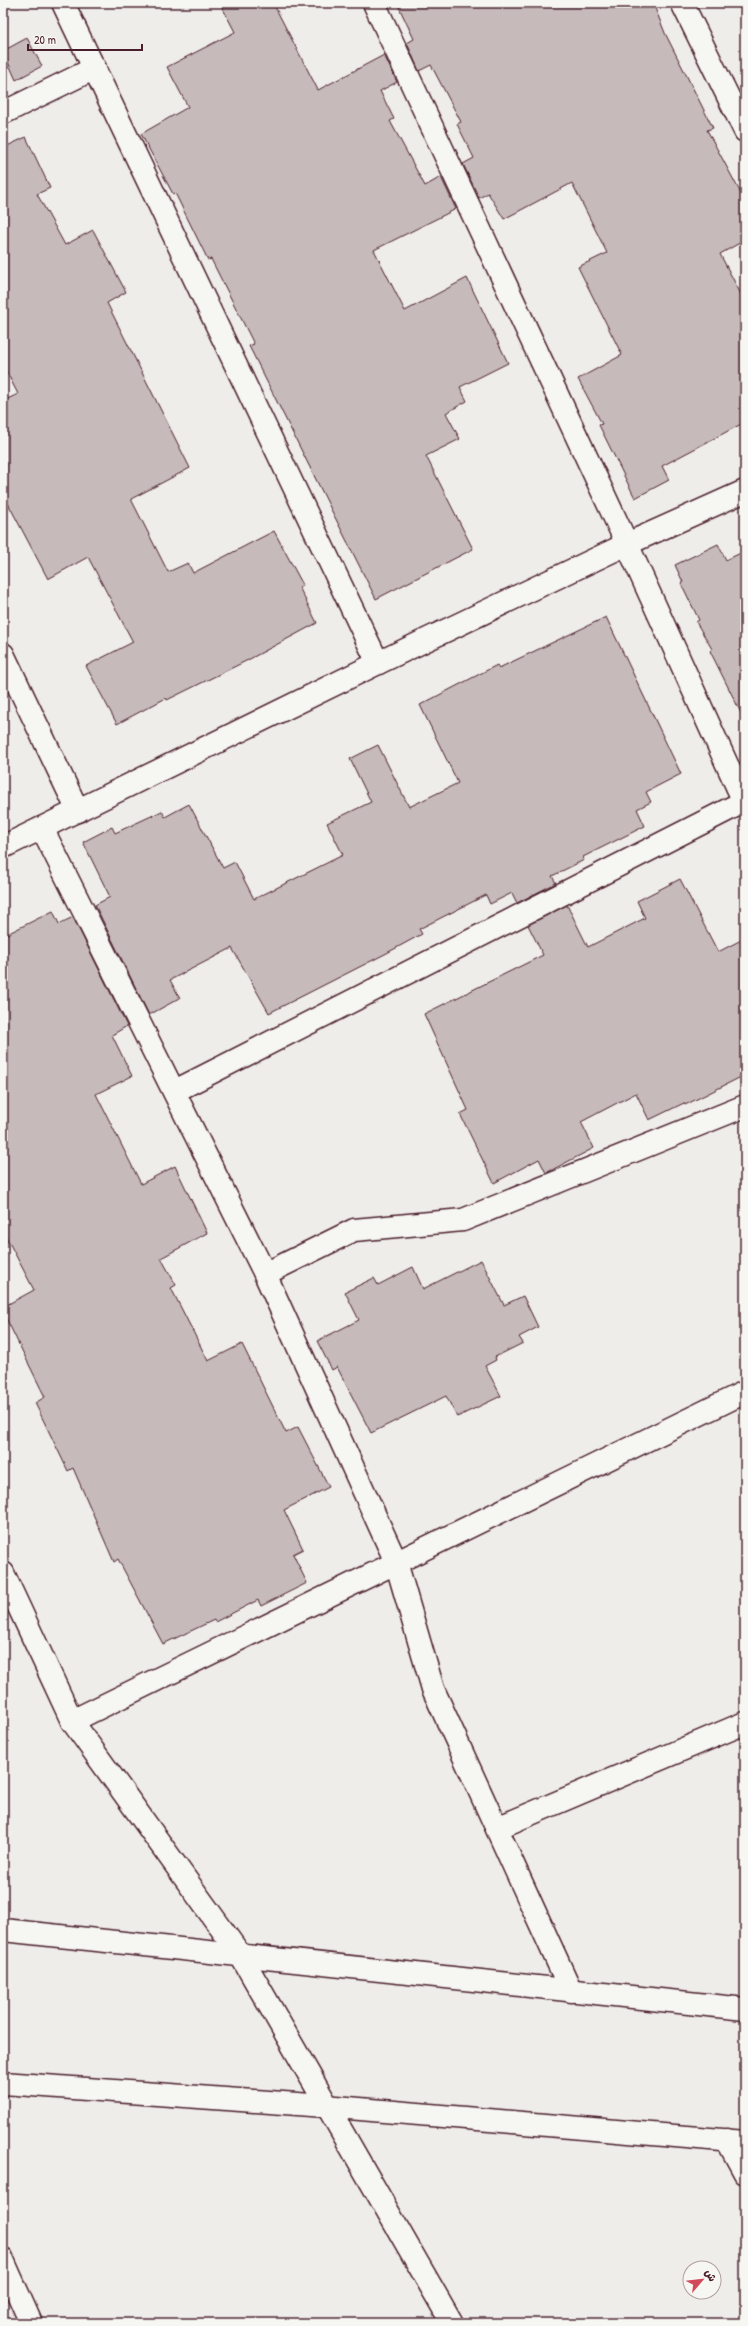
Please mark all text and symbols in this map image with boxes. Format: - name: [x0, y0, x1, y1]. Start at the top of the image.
- scale bar: [28, 26, 142, 52]
- text: 20 m: [34, 31, 56, 48]
- north arrow: [682, 2260, 722, 2300]
- text: ش: [702, 2267, 720, 2284]

